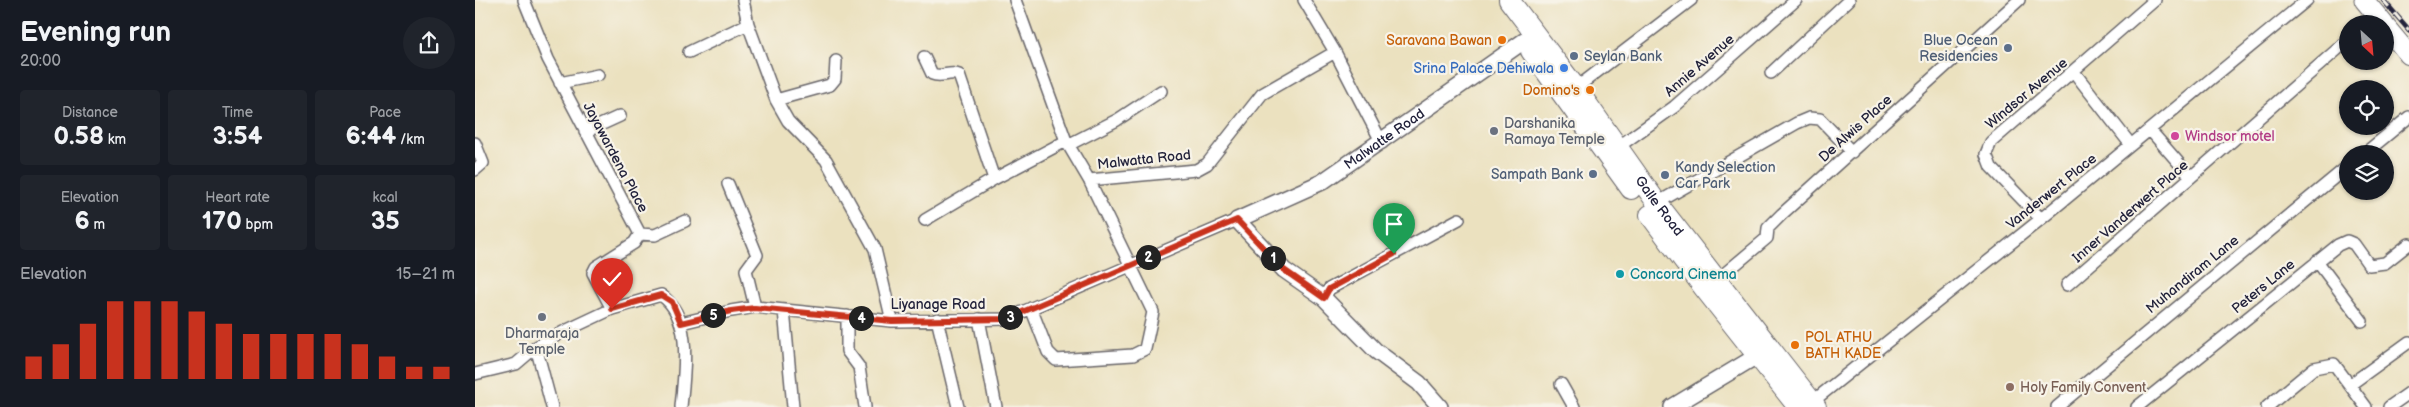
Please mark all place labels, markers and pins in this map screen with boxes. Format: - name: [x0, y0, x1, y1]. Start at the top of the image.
- place label: Saravana Bawan: [1386, 32, 1492, 49]
- place label: Blue Ocean Residencies: [1919, 32, 1998, 65]
- marker: Saravana Bawan: [1496, 34, 1508, 46]
- marker: Blue Ocean Residencies: [2002, 42, 2014, 54]
- place label: Seylan Bank: [1584, 48, 1662, 65]
- marker: Seylan Bank: [1568, 50, 1580, 62]
- place label: Srina Palace Dehiwala: [1413, 60, 1554, 77]
- marker: Srina Palace Dehiwala: [1558, 62, 1570, 74]
- place label: Domino's: [1522, 82, 1580, 99]
- marker: Domino's: [1584, 84, 1596, 96]
- place label: Darshanika Ramaya Temple: [1504, 115, 1605, 148]
- marker: Darshanika Ramaya Temple: [1488, 125, 1500, 137]
- place label: Windsor motel: [2185, 128, 2275, 145]
- marker: Windsor motel: [2169, 130, 2181, 142]
- place label: Kandy Selection Car Park: [1675, 159, 1776, 192]
- place label: Sampath Bank: [1491, 166, 1583, 183]
- marker: Sampath Bank: [1587, 168, 1599, 180]
- marker: Kandy Selection Car Park: [1659, 169, 1671, 181]
- pin: [1373, 203, 1415, 254]
- pin: 2: [1135, 244, 1161, 270]
- pin: 1: [1261, 246, 1285, 270]
- pin: [591, 258, 633, 309]
- place label: Concord Cinema: [1630, 266, 1737, 283]
- marker: Concord Cinema: [1614, 268, 1626, 280]
- pin: 5: [701, 302, 725, 328]
- pin: 3: [997, 304, 1023, 330]
- pin: 4: [849, 306, 873, 330]
- marker: Dharmaraja Temple: [536, 311, 548, 323]
- place label: Dharmaraja Temple: [505, 325, 579, 358]
- place label: POL ATHU BATH KADE: [1805, 329, 1881, 362]
- marker: POL ATHU BATH KADE: [1789, 339, 1801, 351]
- place label: Holy Family Convent: [2020, 379, 2147, 396]
- marker: Holy Family Convent: [2004, 381, 2016, 393]

